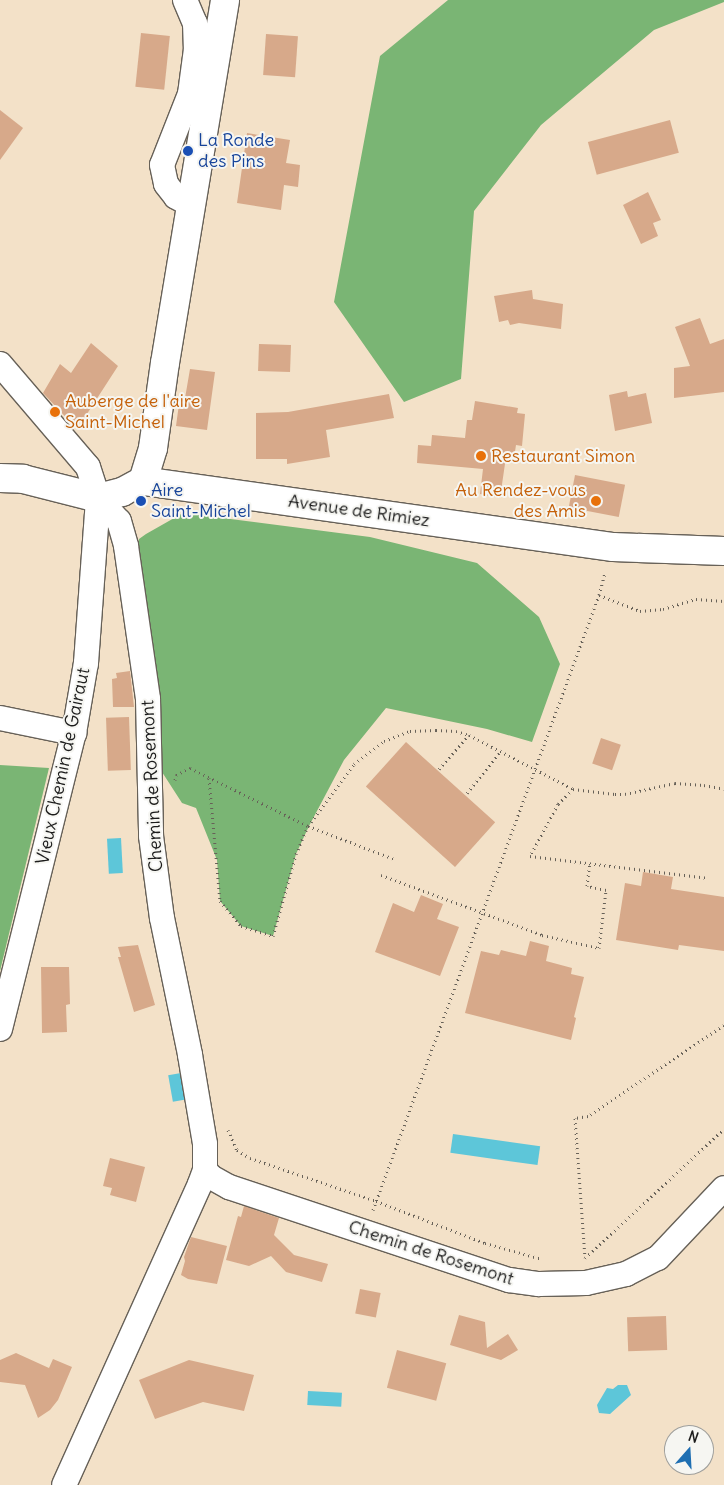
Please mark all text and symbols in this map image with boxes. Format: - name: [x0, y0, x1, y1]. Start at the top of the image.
- place label: La Ronde des Pins: [198, 130, 274, 172]
- marker: La Ronde des Pins: [182, 145, 194, 157]
- place label: Auberge de l'aire Saint-Michel: [65, 391, 200, 434]
- marker: Auberge de l'aire Saint-Michel: [49, 406, 61, 418]
- place label: Restaurant Simon: [491, 445, 635, 467]
- marker: Restaurant Simon: [475, 450, 487, 462]
- place label: Aire Saint-Michel: [151, 480, 251, 522]
- place label: Au Rendez-vous des Amis: [455, 480, 586, 522]
- street label: Avenue de Rimiez: [287, 490, 431, 532]
- marker: Aire Saint-Michel: [135, 495, 147, 507]
- marker: Au Rendez-vous des Amis: [590, 495, 602, 507]
- street label: Vieux Chemin de Gairaut: [32, 666, 94, 866]
- street label: Chemin de Rosemont: [137, 699, 167, 873]
- street label: Chemin de Rosemont: [346, 1216, 516, 1290]
- north arrow: [664, 1425, 714, 1475]
- text: N: [686, 1427, 701, 1447]

